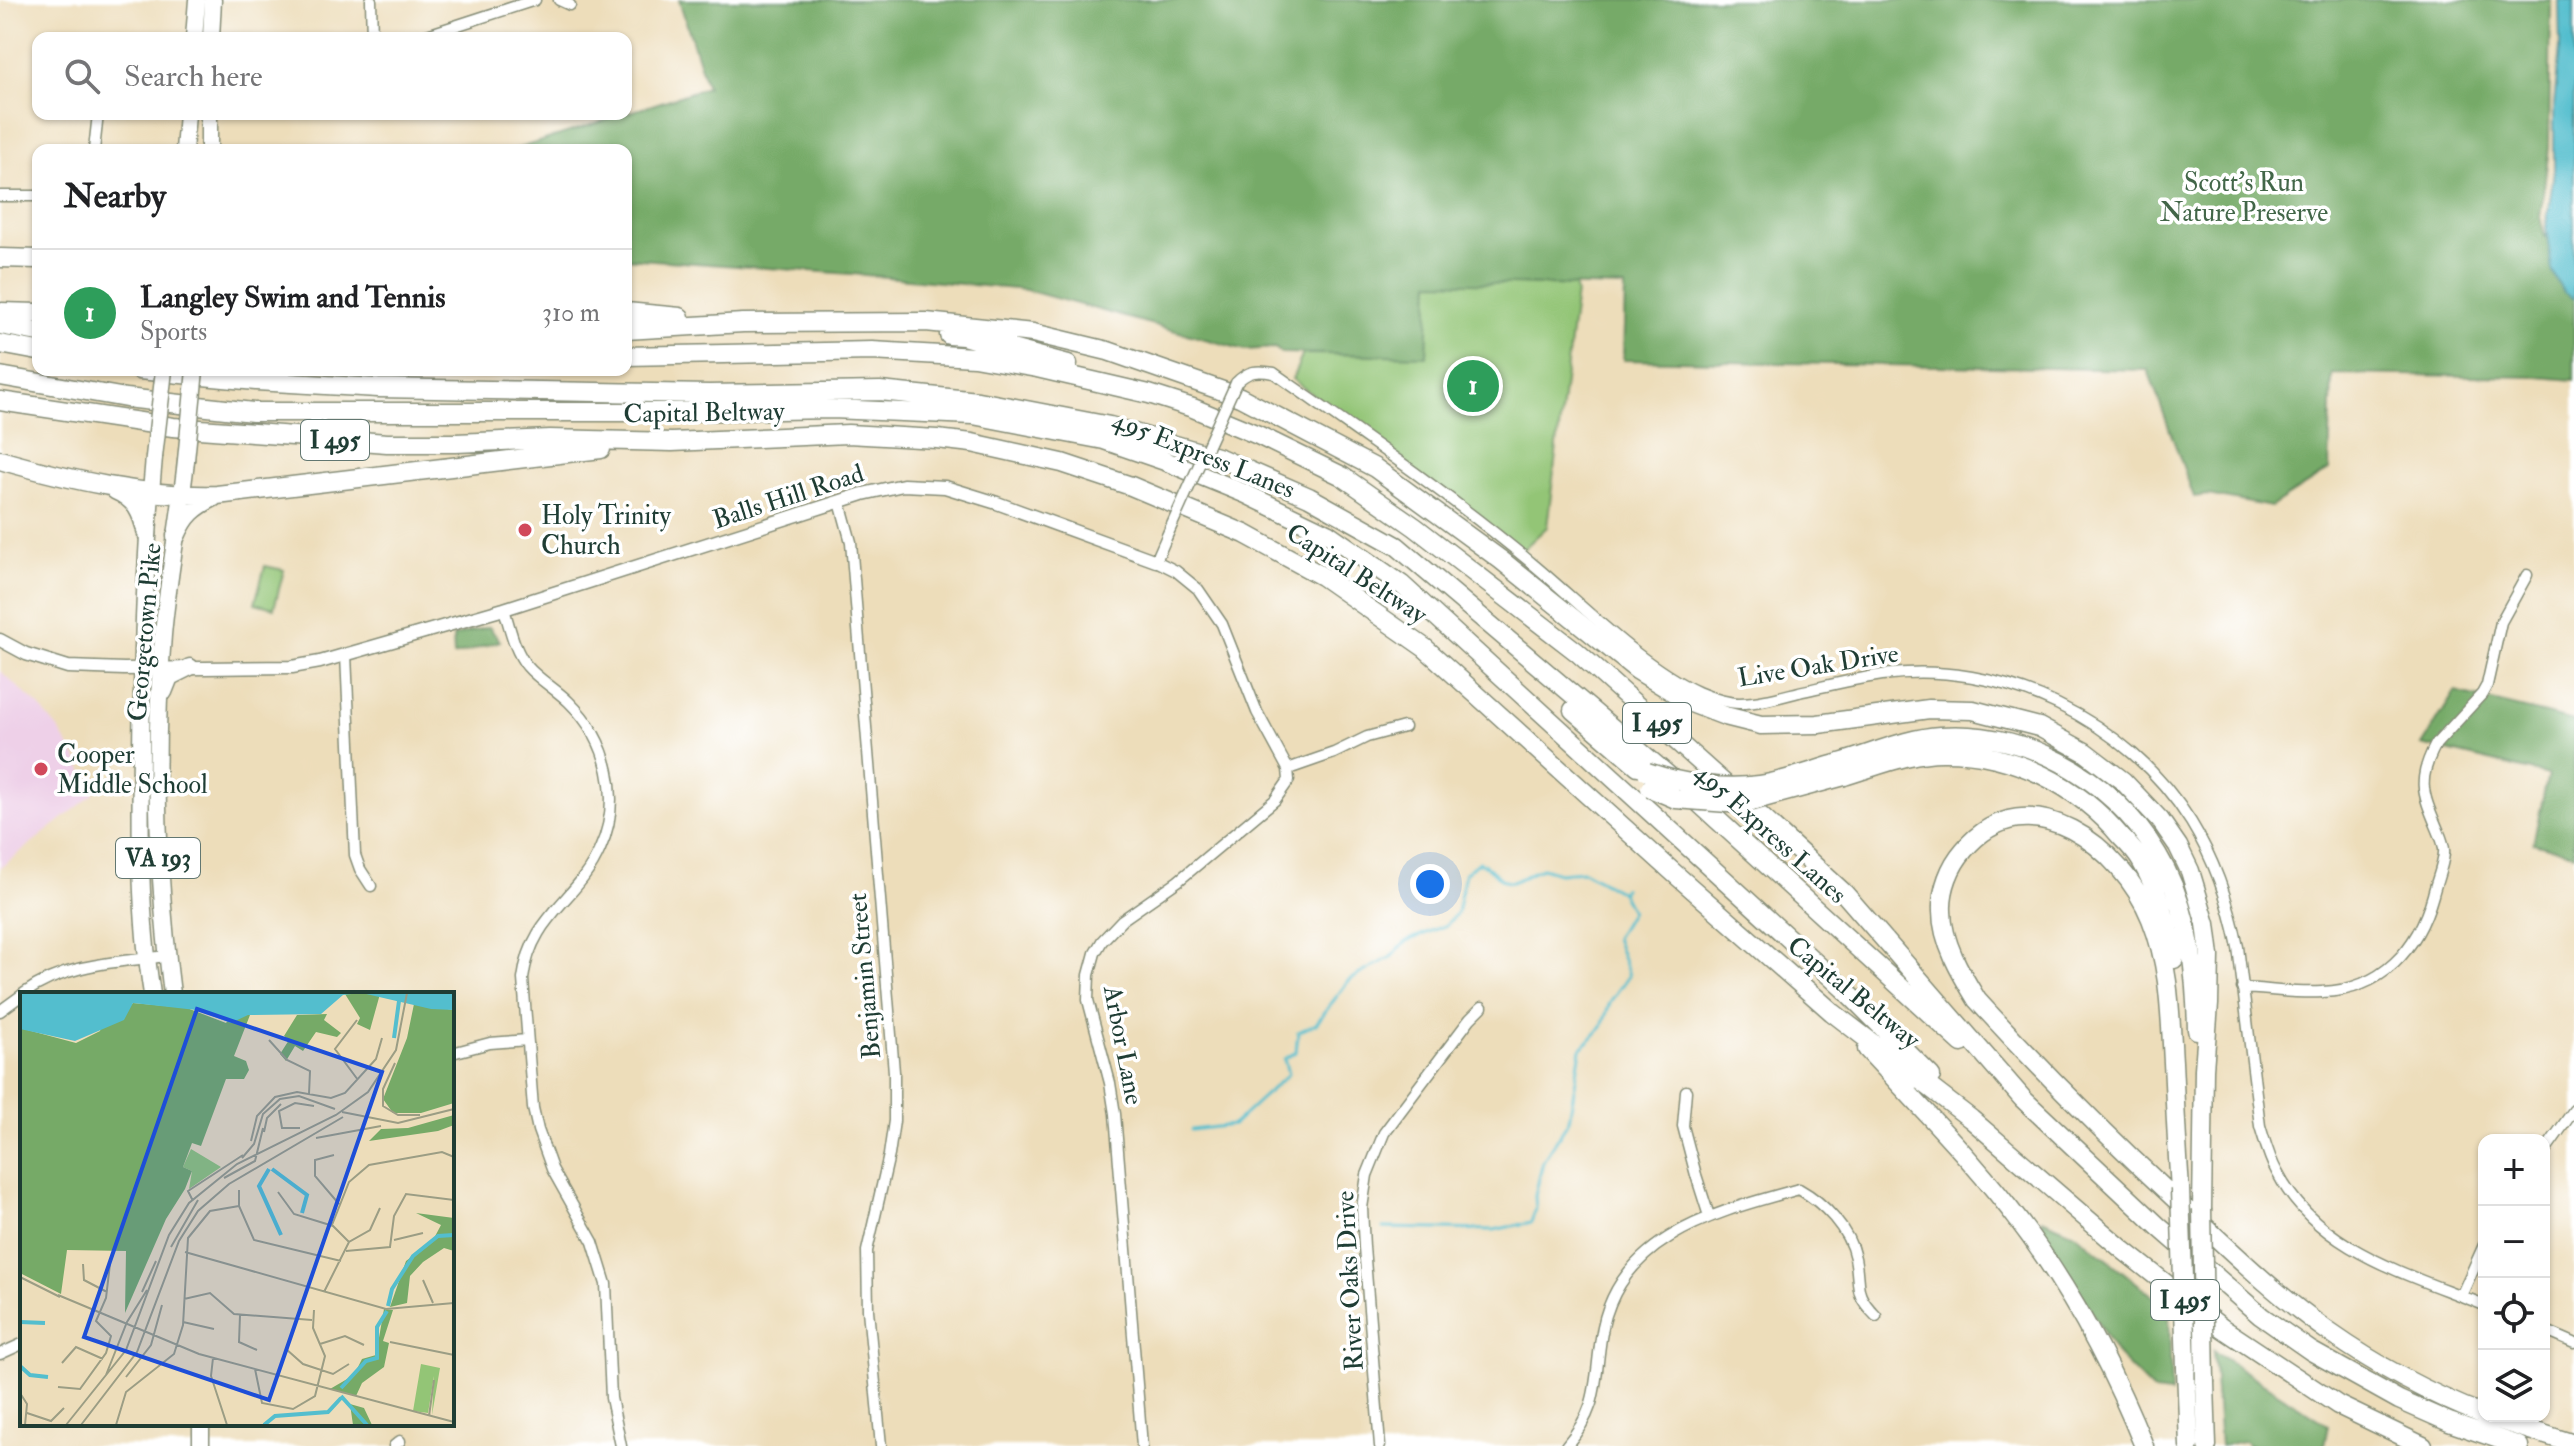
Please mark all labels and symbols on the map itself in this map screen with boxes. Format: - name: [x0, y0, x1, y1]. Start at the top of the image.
- park label: Scott's Run Nature Preserve: [2160, 167, 2328, 229]
- pin: 1: [1447, 356, 1499, 416]
- street label: Capital Beltway: [623, 396, 786, 431]
- street label: 495 Express Lanes: [1107, 404, 1300, 507]
- road number: I 495: [301, 420, 369, 460]
- street label: Balls Hill Road: [709, 457, 868, 536]
- place label: Holy Trinity Church: [541, 500, 672, 562]
- street label: Capital Beltway: [1280, 516, 1433, 632]
- marker: Holy Trinity Church: [516, 521, 534, 539]
- street label: Georgetown Pike: [121, 541, 169, 723]
- street label: Live Oak Drive: [1736, 637, 1901, 694]
- road number: I 495: [1623, 703, 1691, 743]
- place label: Cooper Middle School: [57, 739, 208, 801]
- street label: 495 Express Lanes: [1687, 757, 1853, 911]
- marker: Cooper Middle School: [32, 760, 50, 778]
- road number: VA 193: [116, 838, 200, 878]
- your location: [1410, 864, 1450, 904]
- street label: Benjamin Street: [842, 892, 888, 1060]
- street label: Capital Beltway: [1780, 930, 1927, 1057]
- street label: Arbor Lane: [1096, 982, 1150, 1107]
- inset map: [20, 992, 454, 1426]
- street label: River Oaks Drive: [1329, 1190, 1371, 1372]
- road number: I 495: [2151, 1280, 2219, 1320]

